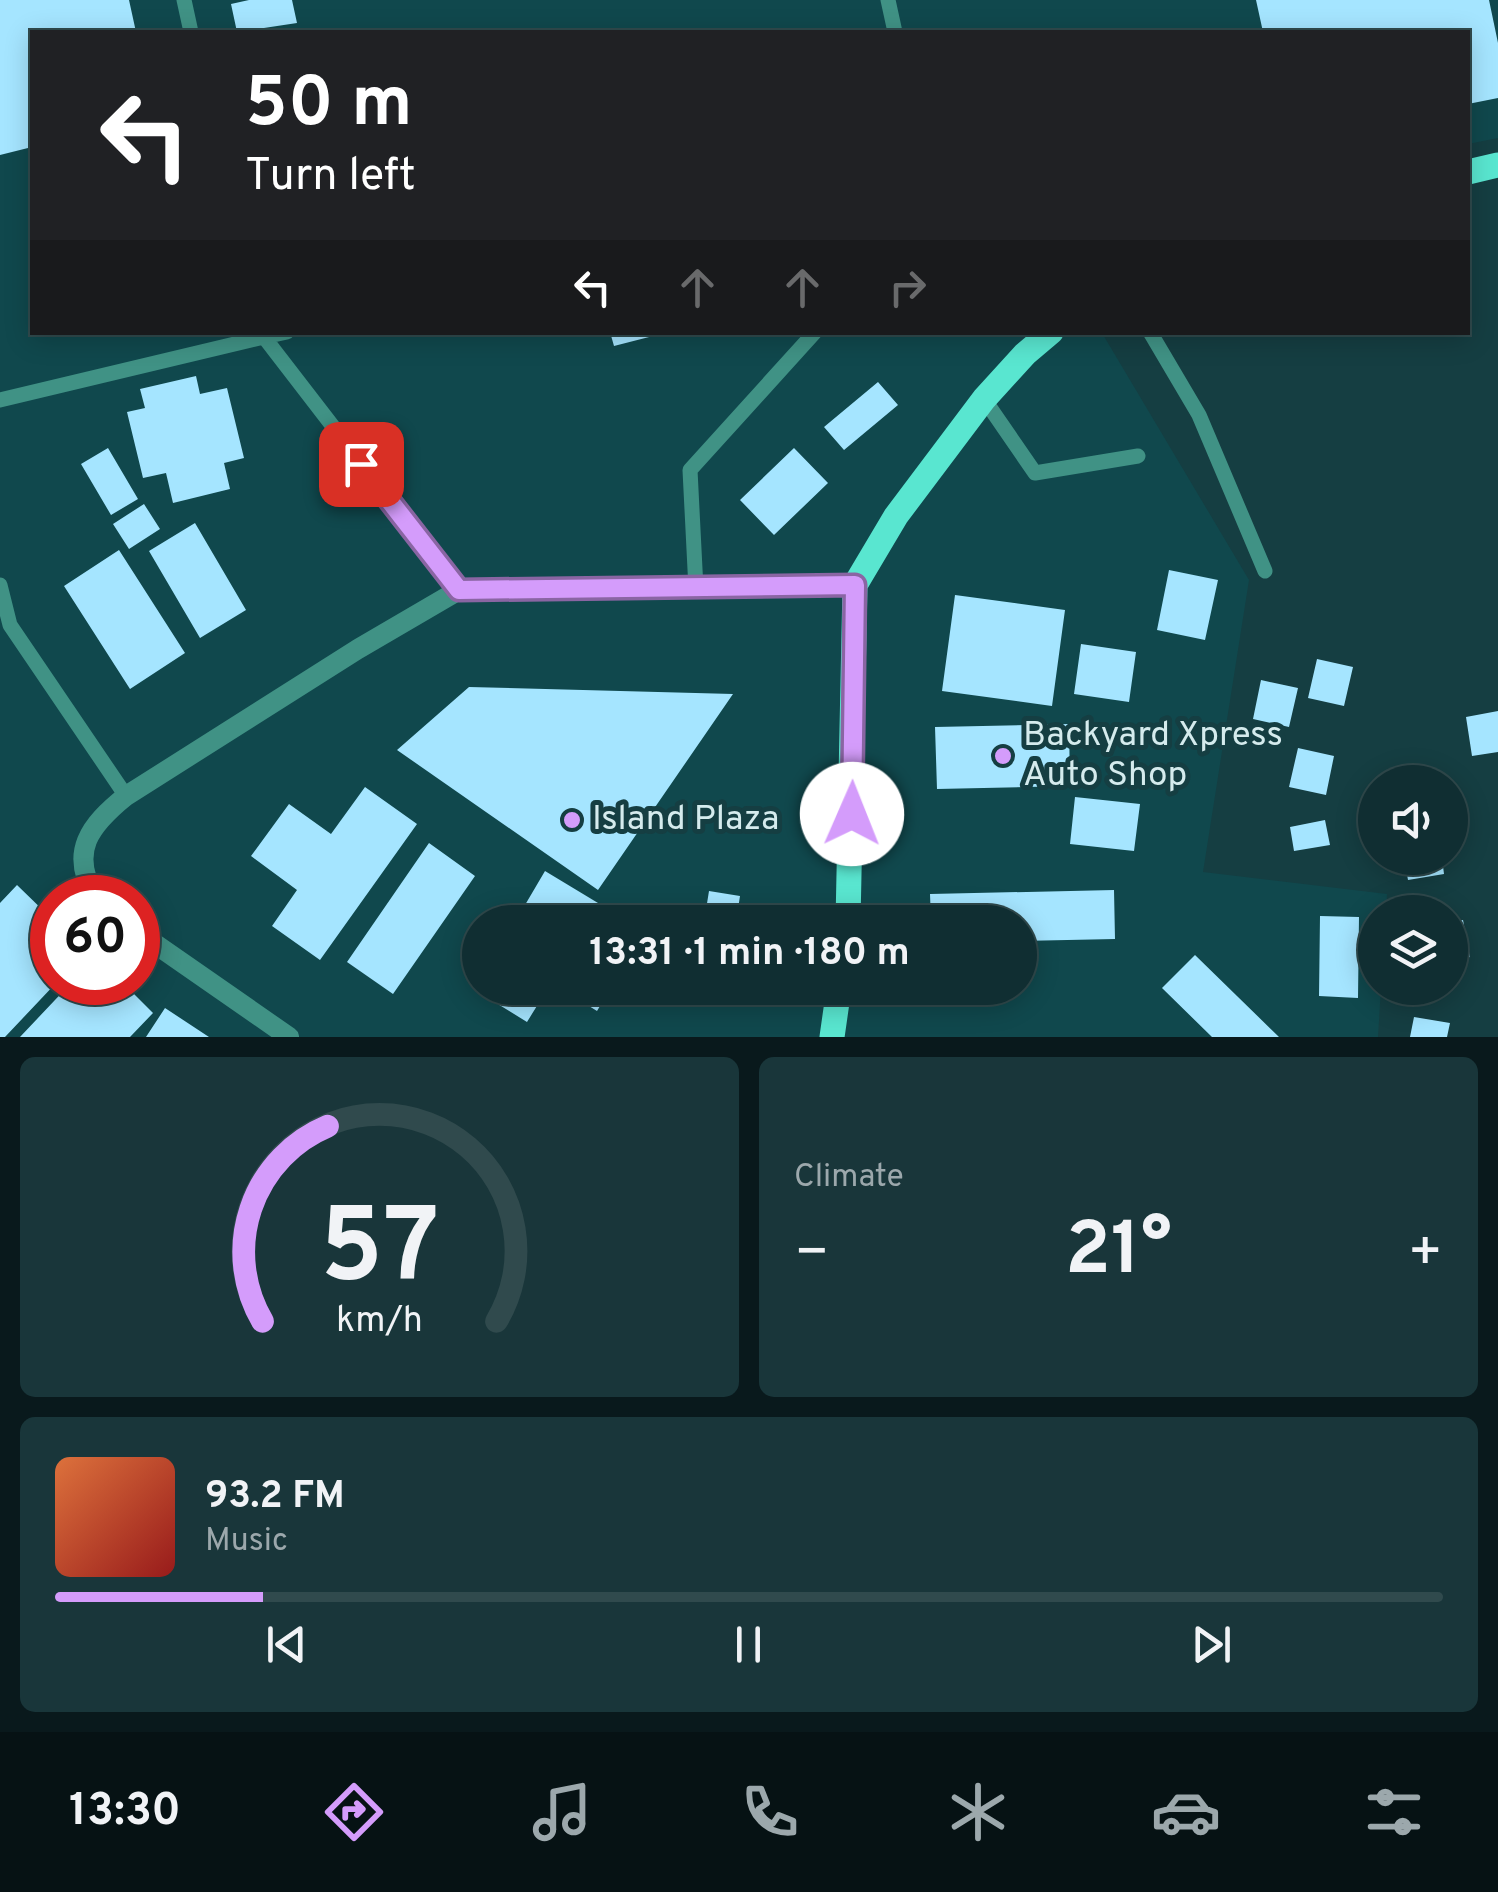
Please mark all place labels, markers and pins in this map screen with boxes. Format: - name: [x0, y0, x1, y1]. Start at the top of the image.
- pin: [319, 422, 404, 507]
- place label: Backyard Xpress Auto Shop: [1023, 714, 1283, 798]
- marker: Backyard Xpress Auto Shop: [992, 745, 1014, 767]
- place label: Island Plaza: [592, 798, 780, 842]
- marker: Island Plaza: [561, 809, 583, 831]

